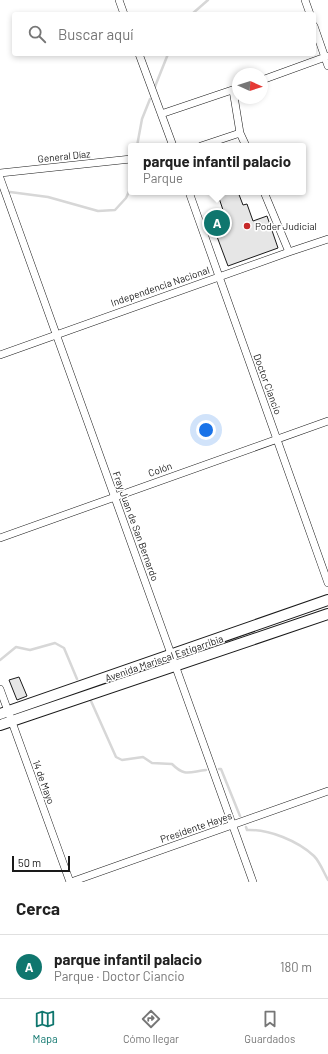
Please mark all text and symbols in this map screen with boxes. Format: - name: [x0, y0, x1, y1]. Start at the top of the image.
- search box: [12, 12, 316, 56]
- icon: search: [26, 23, 48, 45]
- text: Buscar aquí: [58, 25, 134, 43]
- north arrow: [232, 68, 268, 104]
- popup: [128, 143, 306, 195]
- street label: General Díaz: [37, 147, 92, 165]
- text: parque infantil palacio: [143, 152, 291, 170]
- text: Parque: [143, 170, 183, 186]
- pin: A: [204, 208, 230, 238]
- place label: Poder Judicial: [255, 220, 317, 232]
- marker: Poder Judicial: [242, 221, 252, 231]
- street label: Independencia Nacional: [109, 263, 211, 309]
- street label: Doctor Ciancio: [251, 352, 285, 416]
- your location: [196, 420, 216, 440]
- street label: Colón: [146, 459, 174, 479]
- street label: Fray Juan de San Bernardo: [111, 470, 161, 582]
- street label: Avenida Mariscal Estigarribia: [103, 632, 225, 684]
- street label: 14 de Mayo: [31, 758, 57, 806]
- street label: Presidente Hayes: [158, 809, 234, 845]
- scale bar: [12, 854, 70, 873]
- text: 50 m: [18, 856, 41, 869]
- text: Cerca: [16, 898, 60, 918]
- text: parque infantil palacio: [54, 950, 202, 968]
- text: A: [25, 959, 33, 975]
- text: 180 m: [280, 959, 312, 975]
- text: Parque · Doctor Ciancio: [54, 968, 185, 984]
- tab: Mapa: [33, 1008, 58, 1045]
- tab: Cómo llegar: [123, 1008, 179, 1045]
- tab: Guardados: [244, 1008, 295, 1045]

